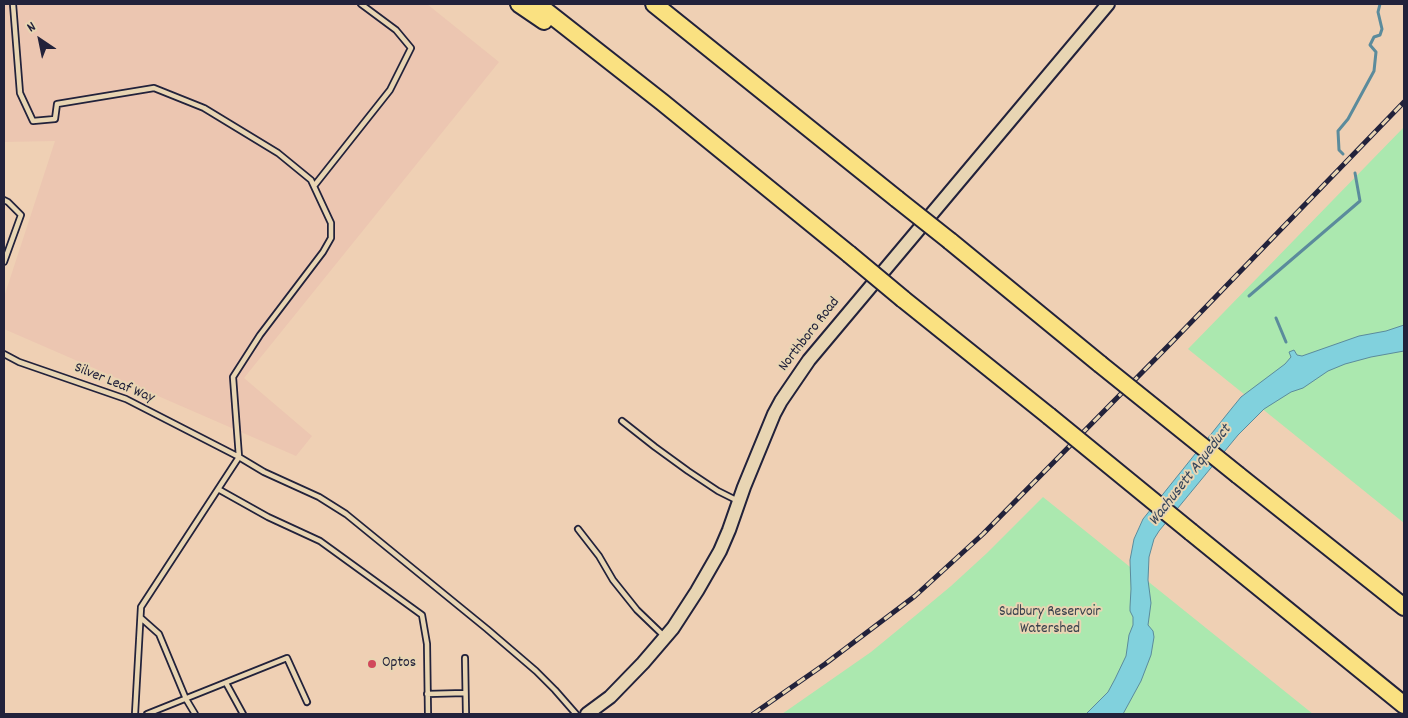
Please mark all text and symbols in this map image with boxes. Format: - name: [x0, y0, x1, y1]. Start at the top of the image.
- north arrow: [15, 15, 65, 65]
- text: N: [23, 17, 40, 38]
- street label: Northboro Road: [776, 294, 844, 376]
- street label: Silver Leaf Way: [71, 360, 157, 408]
- water label: Wachusett Aqueduct: [1146, 422, 1236, 530]
- park label: Sudbury Reservoir Watershed: [999, 604, 1101, 639]
- place label: Optos: [382, 655, 416, 673]
- marker: Optos: [366, 658, 378, 670]

